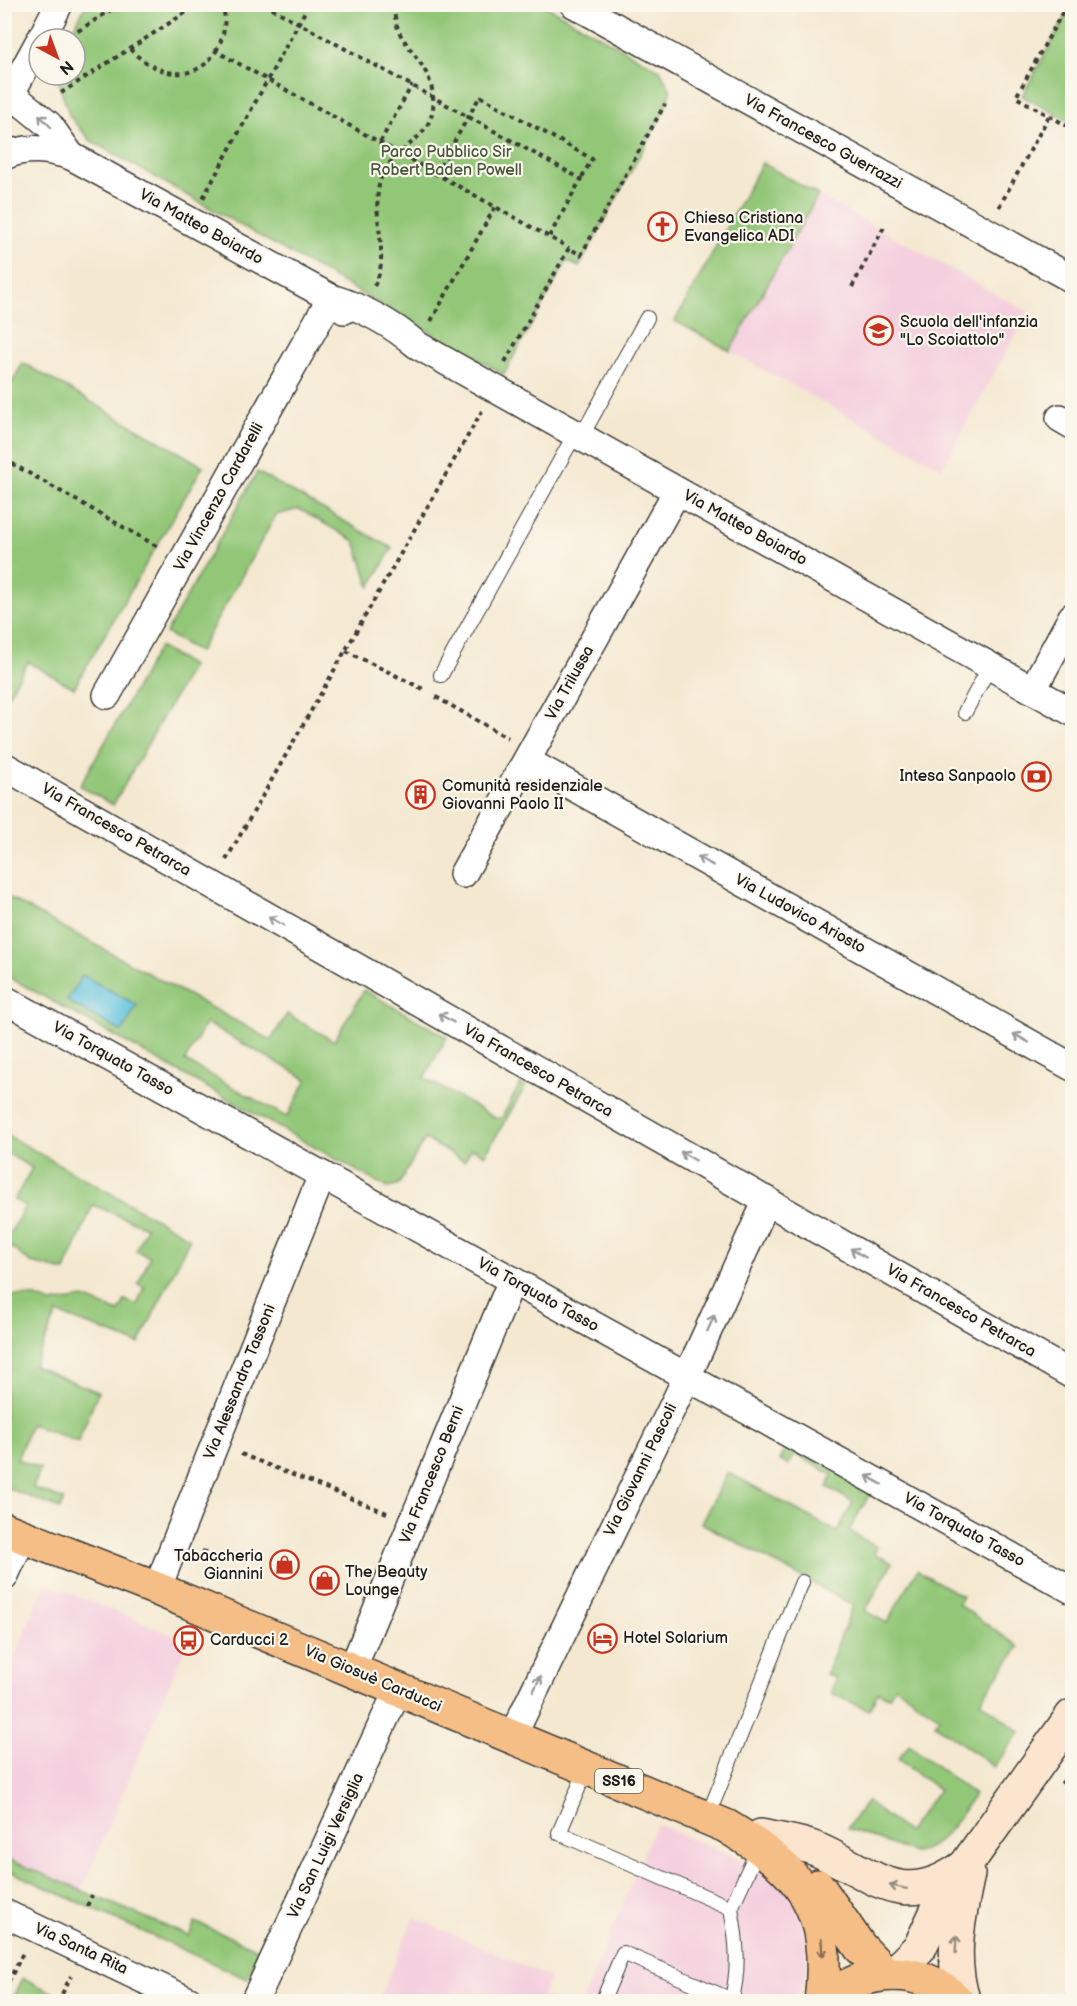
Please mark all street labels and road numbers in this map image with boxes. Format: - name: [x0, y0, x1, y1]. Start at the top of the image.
- street label: Via Francesco Guerrazzi: [741, 91, 905, 193]
- street label: Via Matteo Boiardo: [136, 185, 266, 269]
- street label: Via Vincenzo Cardarelli: [170, 419, 268, 575]
- street label: Via Matteo Boiardo: [680, 486, 810, 570]
- street label: Via Trilussa: [542, 642, 598, 724]
- street label: Via Francesco Petrarca: [38, 779, 194, 881]
- street label: Via Ludovico Ariosto: [731, 870, 869, 958]
- street label: Via Torquato Tasso: [49, 1018, 177, 1100]
- street label: Via Francesco Petrarca: [460, 1020, 616, 1122]
- street label: Via Torquato Tasso: [474, 1254, 602, 1336]
- street label: Via Francesco Petrarca: [883, 1260, 1039, 1362]
- street label: Via Alessandro Tassoni: [200, 1302, 280, 1462]
- street label: Via Giovanni Pascoli: [601, 1400, 681, 1540]
- street label: Via Francesco Berni: [396, 1403, 468, 1547]
- street label: Via Torquato Tasso: [900, 1489, 1028, 1571]
- street label: Via Giosuè Carducci: [301, 1641, 445, 1717]
- road number: SS16: [595, 1769, 643, 1793]
- street label: Via San Luigi Versiglia: [284, 1770, 368, 1922]
- street label: Via Santa Rita: [31, 1919, 131, 1979]

